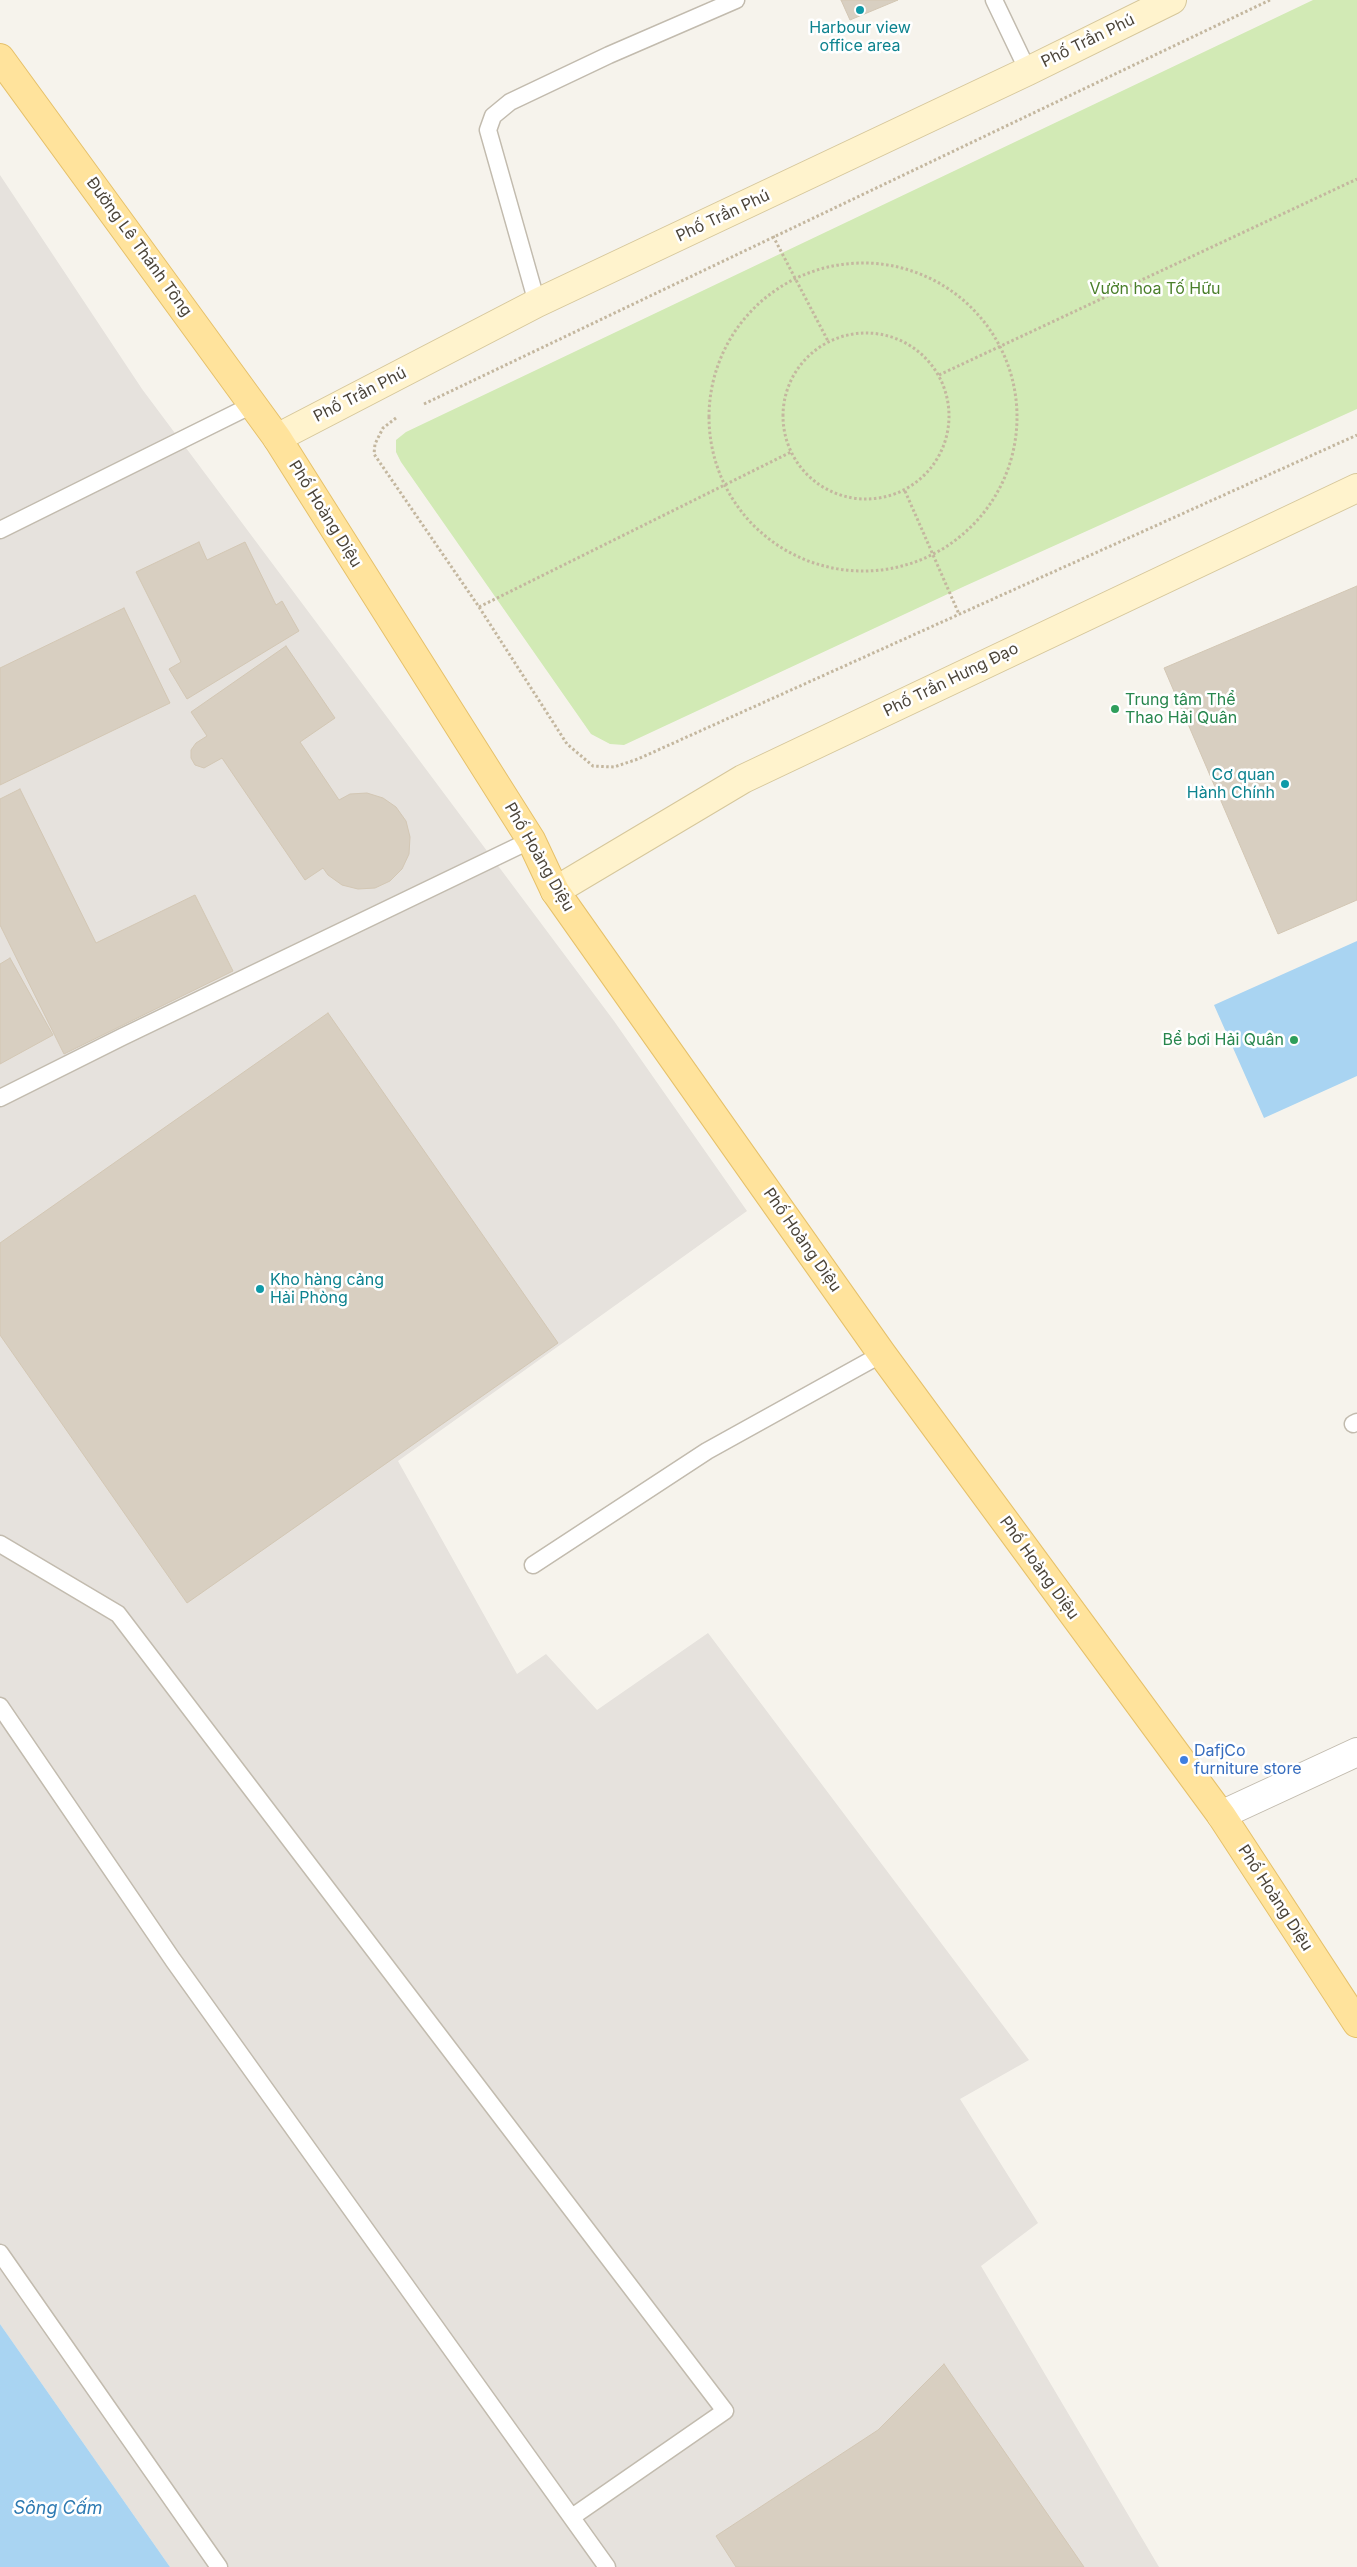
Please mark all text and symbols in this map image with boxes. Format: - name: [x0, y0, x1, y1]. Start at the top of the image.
- marker: Harbour view office area: [854, 4, 866, 16]
- street label: Phố Trần Phú: [1038, 10, 1138, 72]
- place label: Harbour view office area: [809, 18, 911, 56]
- street label: Đường Lê Thánh Tông: [82, 174, 196, 320]
- street label: Phố Trần Phú: [673, 186, 773, 246]
- park label: Vườn hoa Tố Hữu: [1089, 279, 1221, 299]
- street label: Phố Trần Phú: [311, 363, 409, 427]
- street label: Phố Hoàng Diệu: [284, 457, 366, 571]
- street label: Phố Trần Hưng Đạo: [880, 639, 1022, 721]
- place label: Trung tâm Thể Thao Hải Quân: [1125, 690, 1237, 728]
- marker: Trung tâm Thể Thao Hải Quân: [1109, 703, 1121, 715]
- place label: Cơ quan Hành Chính: [1187, 765, 1275, 803]
- marker: Cơ quan Hành Chính: [1279, 778, 1291, 790]
- street label: Phố Hoàng Diệu: [500, 799, 578, 915]
- place label: Bể bơi Hải Quân: [1163, 1030, 1284, 1050]
- marker: Bể bơi Hải Quân: [1288, 1034, 1300, 1046]
- street label: Phố Hoàng Diệu: [759, 1184, 845, 1296]
- place label: Kho hàng cảng Hải Phòng: [270, 1270, 384, 1308]
- marker: Kho hàng cảng Hải Phòng: [254, 1283, 266, 1295]
- street label: Phố Hoàng Diệu: [995, 1513, 1083, 1623]
- place label: DafjCo furniture store: [1194, 1741, 1301, 1779]
- marker: DafjCo furniture store: [1178, 1754, 1190, 1766]
- street label: Phố Hoàng Diệu: [1234, 1841, 1316, 1955]
- water label: Sông Cấm: [13, 2498, 103, 2520]

